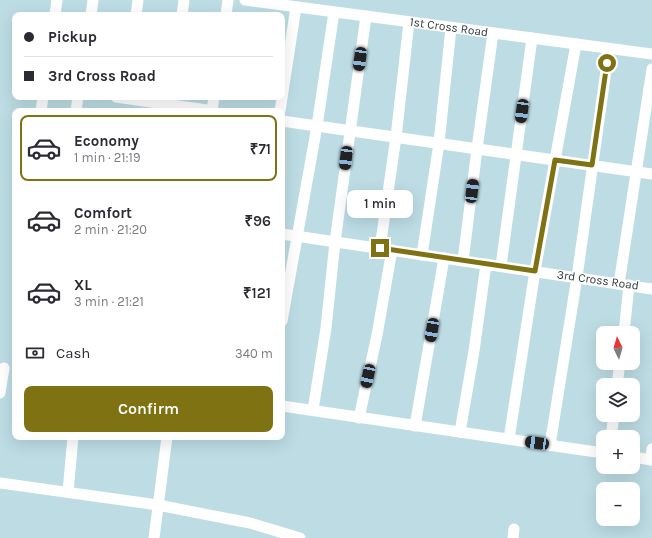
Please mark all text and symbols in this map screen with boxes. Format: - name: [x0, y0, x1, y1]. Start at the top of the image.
- street label: 1st Cross Road: [409, 15, 489, 39]
- text: Pickup: [48, 28, 97, 46]
- car: [352, 46, 368, 72]
- route start: [598, 54, 616, 72]
- text: 3rd Cross Road: [48, 67, 156, 85]
- car: [514, 98, 530, 124]
- icon: car: [26, 130, 62, 166]
- text: Economy: [74, 132, 139, 150]
- text: ₹71: [250, 140, 271, 158]
- car: [339, 145, 353, 171]
- text: 1 min · 21:19: [74, 150, 140, 165]
- car: [465, 178, 479, 204]
- callout: 1 min: [347, 190, 413, 218]
- text: 1 min: [364, 196, 396, 211]
- icon: car: [26, 202, 62, 238]
- text: Comfort: [74, 204, 132, 222]
- text: ₹96: [244, 212, 271, 230]
- text: 2 min · 21:20: [74, 222, 147, 237]
- route end: [371, 239, 389, 257]
- street label: 3rd Cross Road: [556, 267, 640, 293]
- icon: car: [26, 274, 62, 310]
- text: XL: [74, 276, 92, 294]
- text: ₹121: [243, 284, 271, 302]
- text: 3 min · 21:21: [74, 294, 144, 309]
- car: [424, 317, 440, 343]
- north arrow: [596, 326, 640, 370]
- map controls: [596, 326, 640, 526]
- icon: cash: [24, 342, 46, 364]
- text: Cash: [56, 344, 90, 362]
- text: 340 m: [235, 346, 273, 361]
- car: [360, 363, 376, 389]
- button: layers: [596, 378, 640, 422]
- button: Confirm: [24, 386, 273, 432]
- button: +: [596, 430, 640, 474]
- car: [524, 435, 550, 451]
- button: −: [596, 482, 640, 526]

